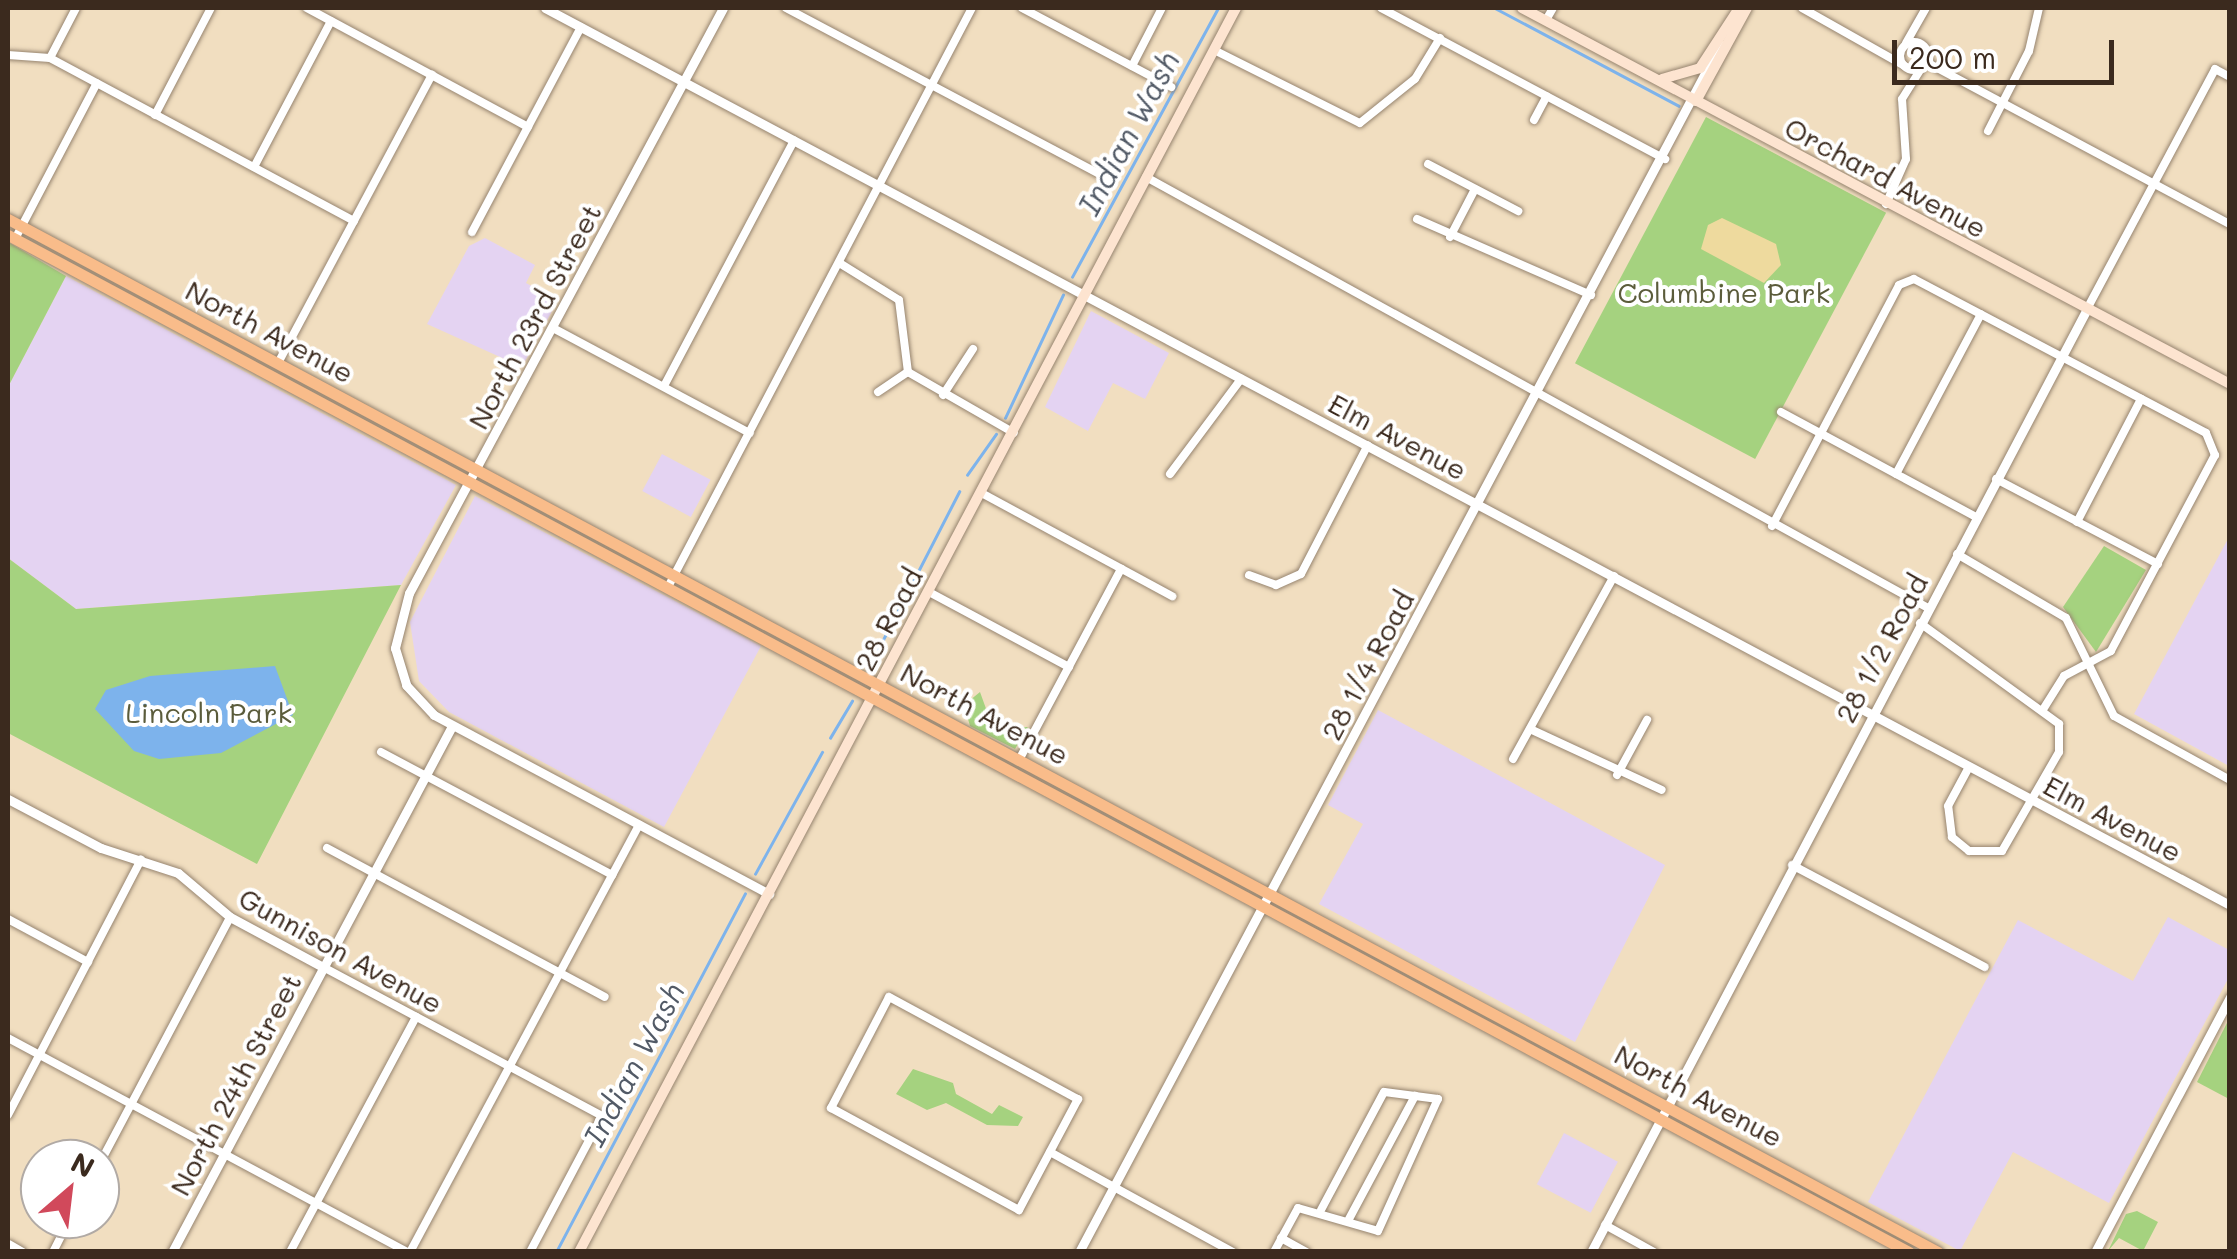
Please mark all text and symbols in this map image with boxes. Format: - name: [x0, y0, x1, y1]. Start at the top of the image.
- scale bar: [1897, 20, 2120, 82]
- text: 200 m: [1909, 37, 1996, 77]
- water label: Indian Wash: [1070, 45, 1186, 221]
- street label: Orchard Avenue: [1779, 110, 1993, 244]
- street label: North 23rd Street: [460, 198, 608, 434]
- street label: North Avenue: [180, 273, 360, 389]
- park label: Columbine Park: [1618, 275, 1830, 309]
- street label: Elm Avenue: [1323, 386, 1473, 486]
- street label: 28 Road: [847, 562, 929, 676]
- street label: 28 1/2 Road: [1828, 568, 1934, 728]
- street label: 28 1/4 Road: [1314, 585, 1420, 745]
- street label: North Avenue: [895, 655, 1075, 771]
- park label: Lincoln Park: [126, 695, 292, 729]
- street label: Elm Avenue: [2038, 768, 2188, 868]
- street label: Gunnison Avenue: [233, 880, 449, 1020]
- street label: North 24th Street: [162, 967, 308, 1201]
- water label: Indian Wash: [575, 976, 691, 1152]
- street label: North Avenue: [1609, 1037, 1789, 1153]
- north arrow: [20, 1139, 120, 1239]
- text: N: [65, 1143, 101, 1185]

